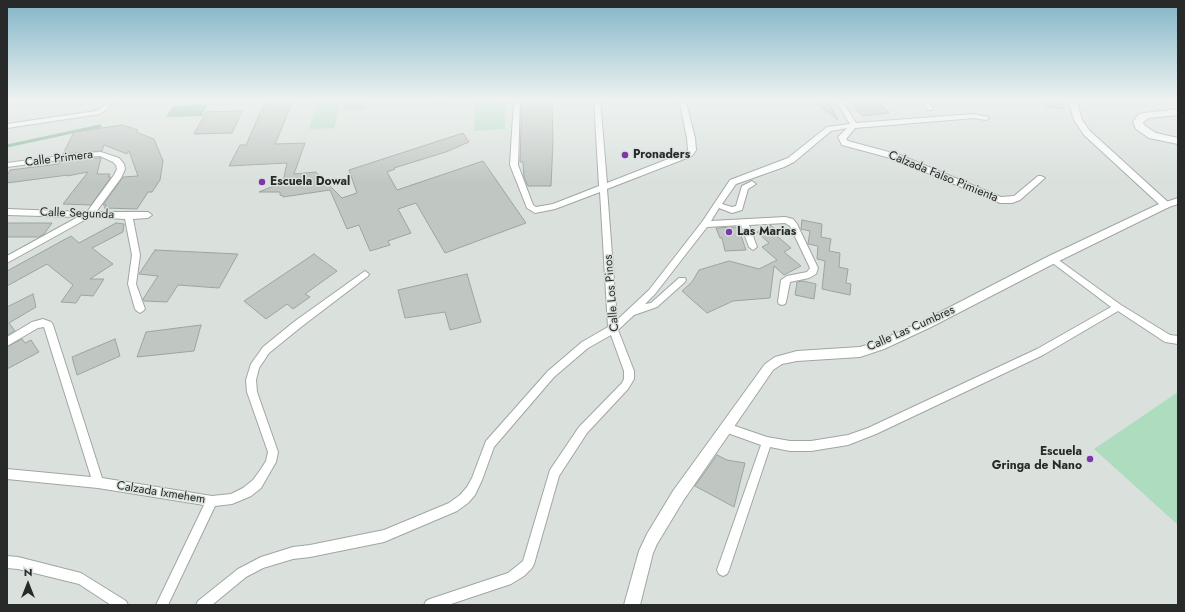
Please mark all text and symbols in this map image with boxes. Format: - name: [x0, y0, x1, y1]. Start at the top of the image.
- street label: Calle Primera: [24, 148, 94, 170]
- place label: Pronaders: [633, 148, 690, 162]
- street label: Calzada Falso Pimienta: [886, 148, 1000, 206]
- marker: Pronaders: [620, 150, 630, 160]
- place label: Escuela Dowal: [270, 175, 350, 189]
- marker: Escuela Dowal: [257, 177, 267, 187]
- street label: Calle Segunda: [40, 206, 114, 222]
- place label: Las Marias: [737, 225, 796, 239]
- marker: Las Marias: [724, 227, 734, 237]
- street label: Calle Los Pinos: [601, 254, 623, 332]
- street label: Calle Las Cumbres: [865, 303, 957, 355]
- place label: Escuela Gringa de Nano: [992, 445, 1082, 473]
- marker: Escuela Gringa de Nano: [1085, 454, 1095, 464]
- street label: Calzada Ixmehem: [116, 479, 206, 507]
- north arrow: [8, 564, 48, 604]
- text: N: [24, 564, 32, 580]

